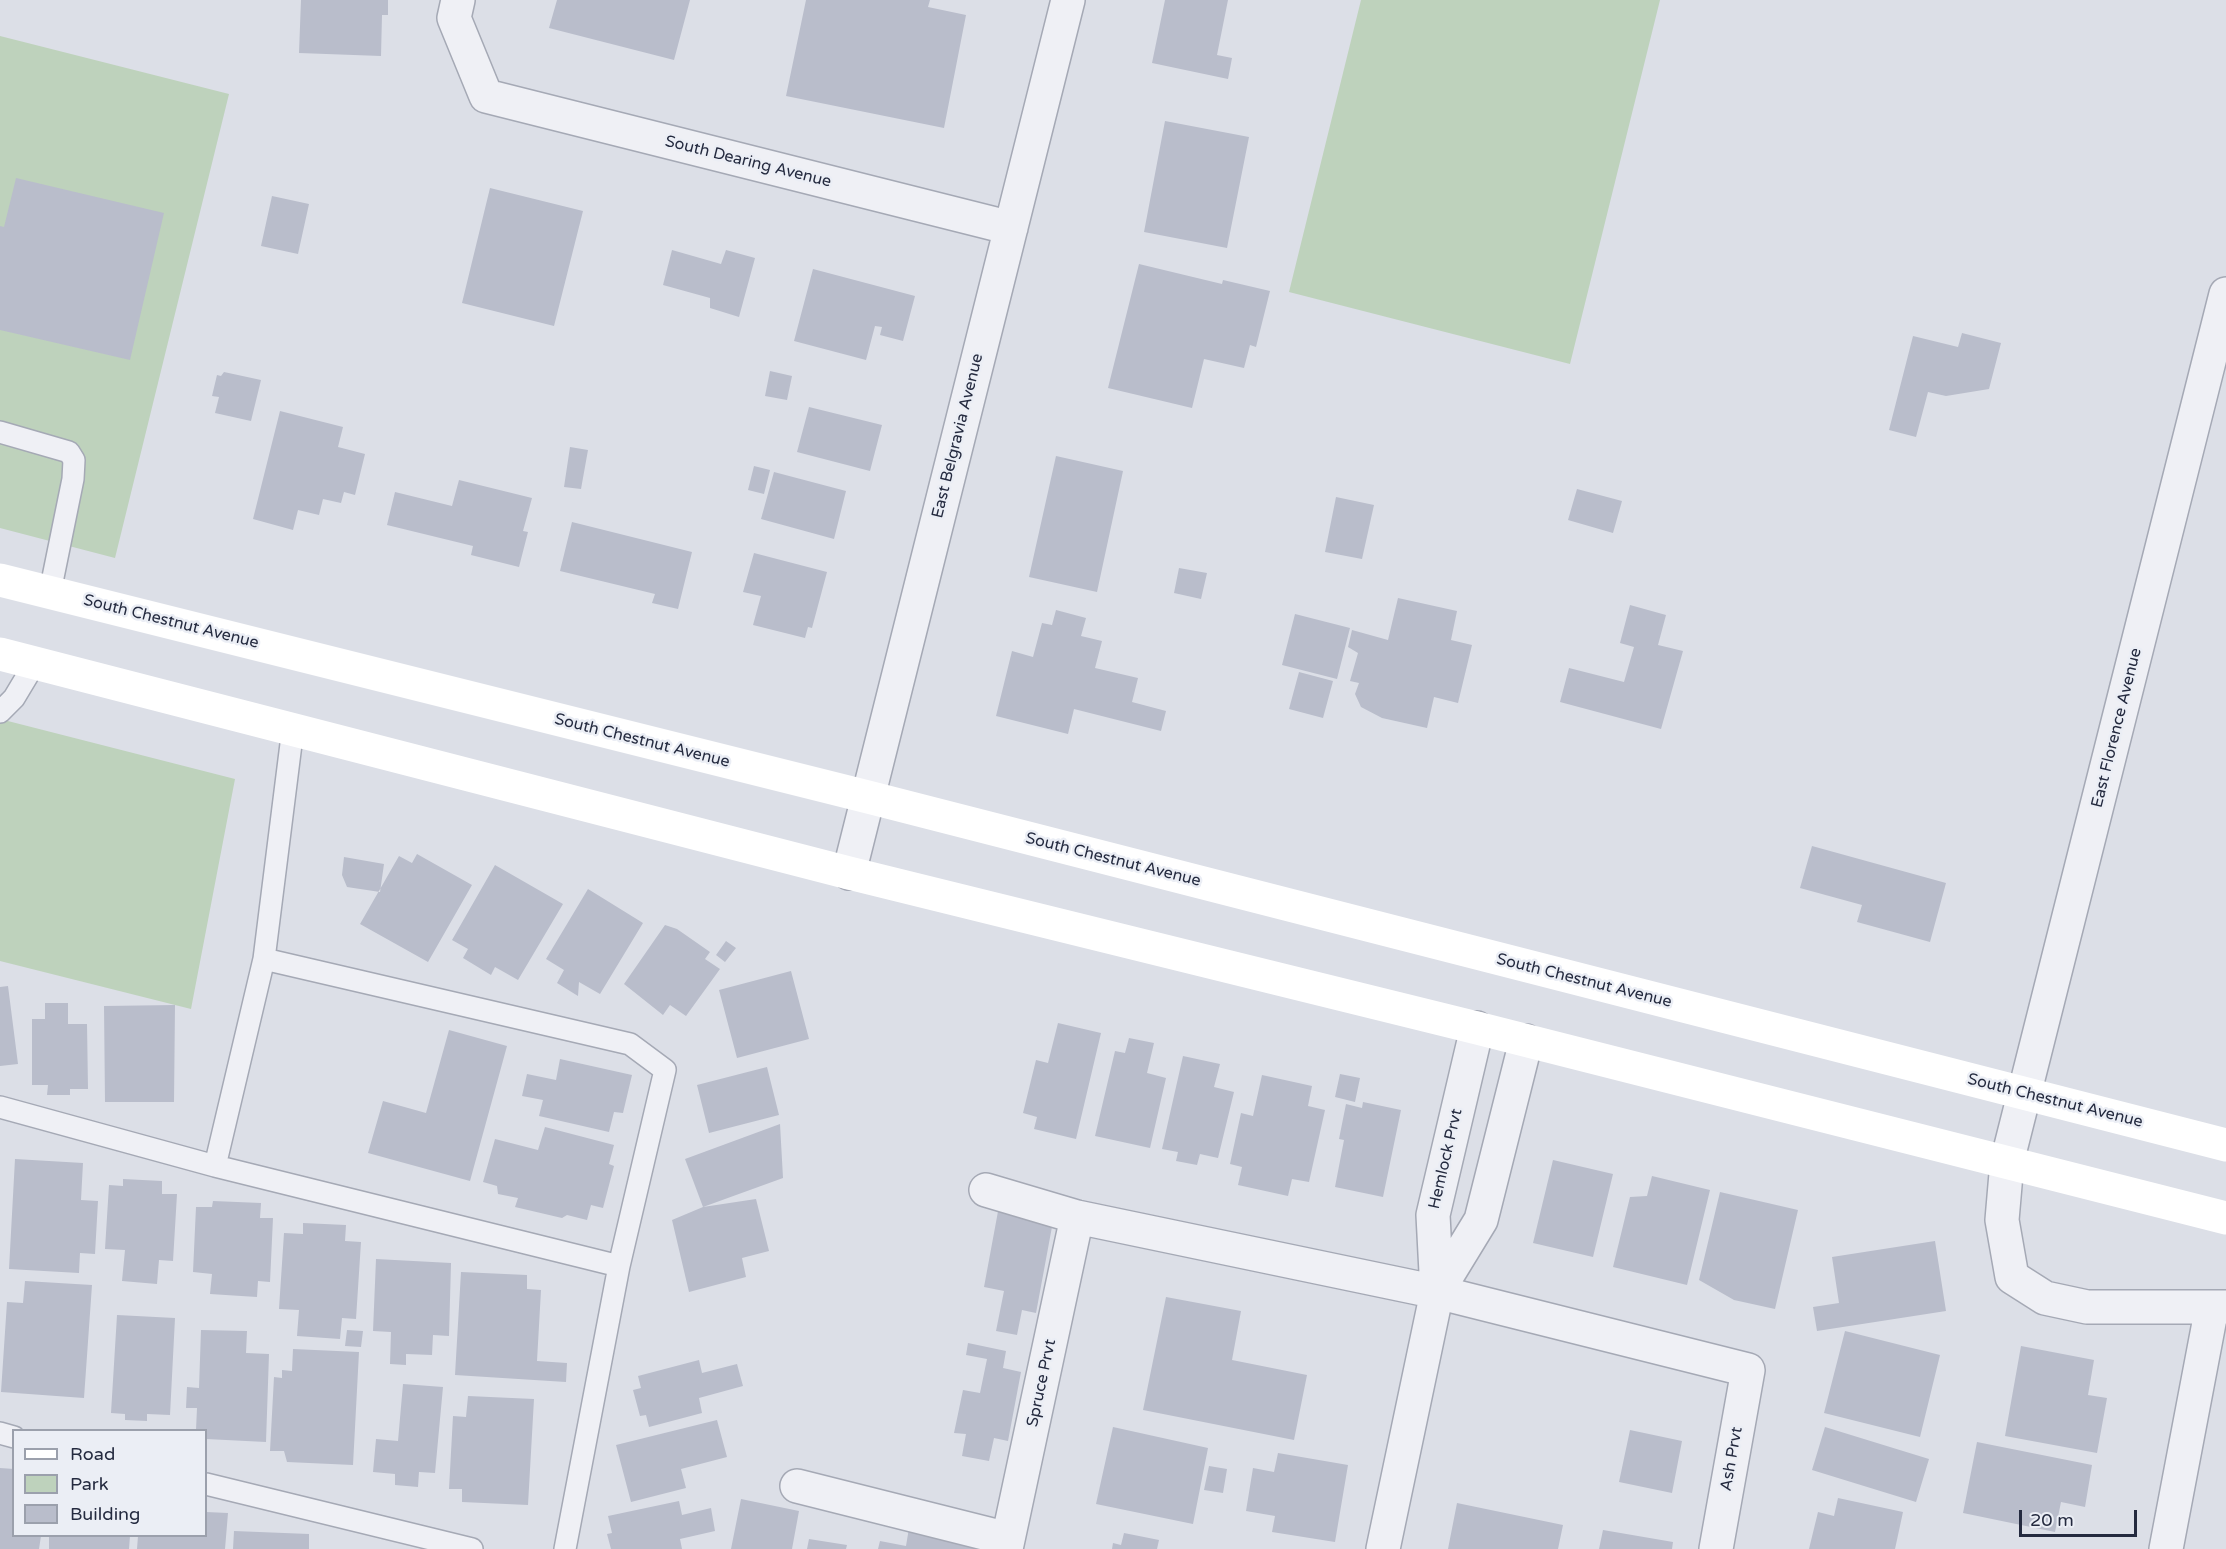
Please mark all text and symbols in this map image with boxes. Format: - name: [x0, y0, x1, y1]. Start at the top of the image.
- street label: South Dearing Avenue: [663, 132, 833, 192]
- street label: East Belgravia Avenue: [928, 352, 988, 520]
- street label: South Chestnut Avenue: [81, 591, 261, 653]
- street label: East Florence Avenue: [2088, 646, 2146, 810]
- street label: South Chestnut Avenue: [552, 710, 732, 772]
- street label: South Chestnut Avenue: [1023, 829, 1203, 891]
- street label: South Chestnut Avenue: [1494, 950, 1674, 1012]
- street label: South Chestnut Avenue: [1965, 1070, 2145, 1132]
- street label: Hemlock Prvt: [1425, 1107, 1467, 1211]
- street label: Spruce Prvt: [1023, 1337, 1061, 1429]
- street label: Ash Prvt: [1717, 1425, 1747, 1493]
- legend: [12, 1429, 207, 1537]
- text: Road: [70, 1443, 115, 1465]
- text: Park: [70, 1473, 108, 1495]
- scale bar: [2022, 1498, 2140, 1536]
- text: Building: [70, 1503, 140, 1525]
- text: 20 m: [2030, 1509, 2074, 1531]

